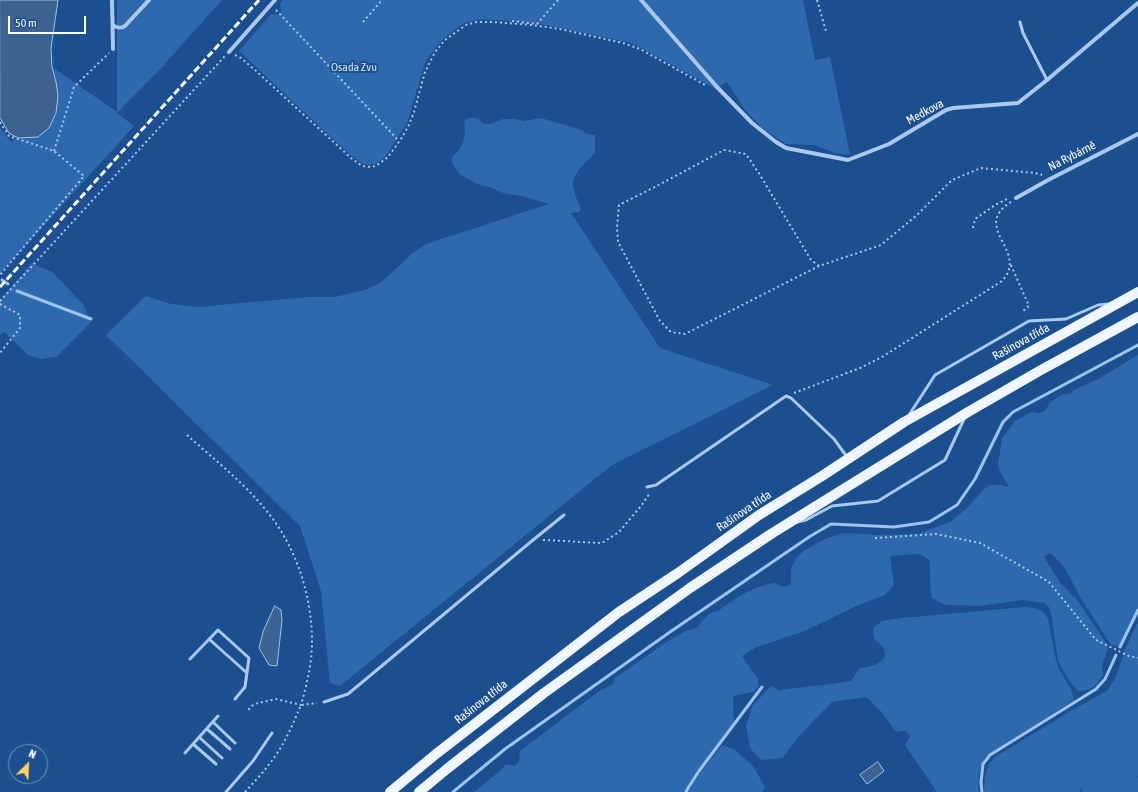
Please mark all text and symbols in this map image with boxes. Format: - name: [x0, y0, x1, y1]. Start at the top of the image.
- scale bar: [10, 8, 88, 34]
- text: 50 m: [15, 16, 37, 30]
- park label: Osada Zvu: [331, 60, 377, 74]
- street label: Medkova: [904, 96, 946, 128]
- street label: Na Rybárně: [1046, 138, 1098, 174]
- street label: Rašínova třída: [990, 320, 1052, 364]
- street label: Rašínova třída: [714, 487, 774, 535]
- street label: Rašínova třída: [452, 677, 510, 727]
- north arrow: [8, 744, 48, 784]
- text: N: [27, 747, 38, 761]

